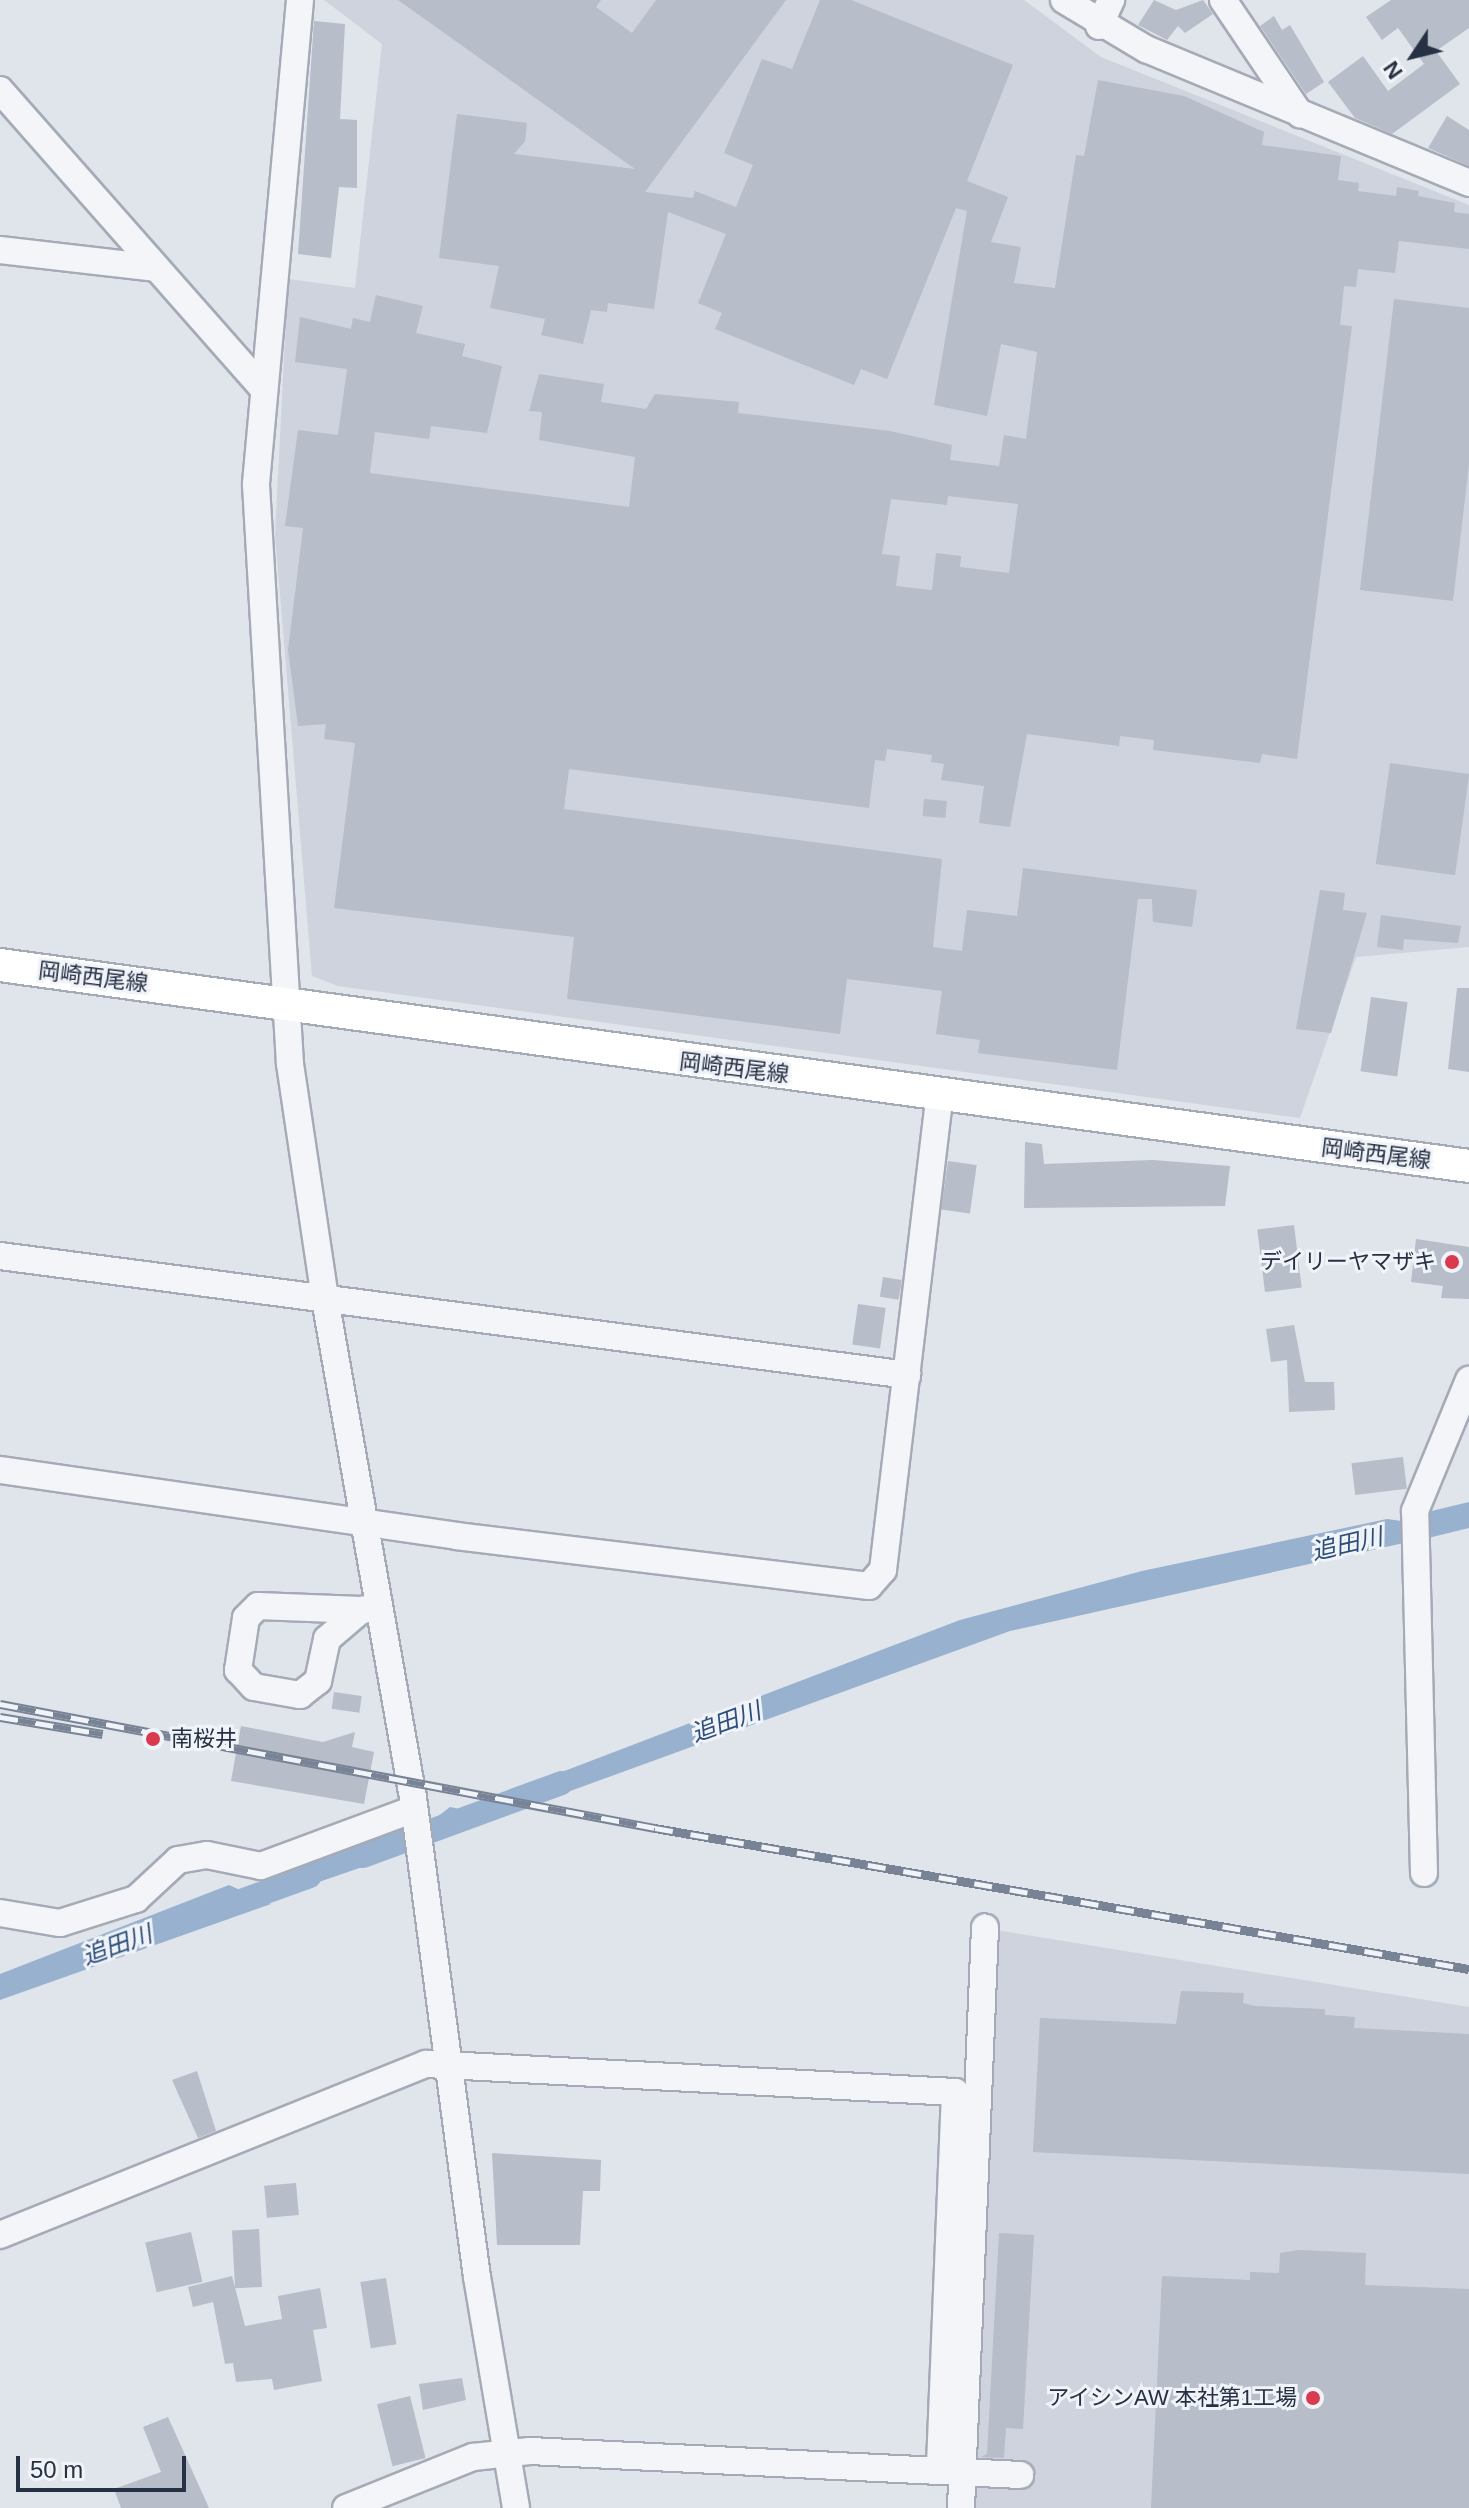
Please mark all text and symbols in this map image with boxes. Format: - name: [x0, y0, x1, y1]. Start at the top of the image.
- north arrow: [1373, 16, 1453, 96]
- text: N: [1378, 56, 1408, 84]
- street label: 岡崎西尾線: [37, 957, 149, 997]
- street label: 岡崎西尾線: [678, 1048, 790, 1088]
- street label: 岡崎西尾線: [1320, 1134, 1432, 1174]
- place label: デイリーヤマザキ: [1260, 1249, 1436, 1275]
- marker: デイリーヤマザキ: [1443, 1253, 1461, 1271]
- water label: 追田川: [1309, 1522, 1385, 1566]
- water label: 追田川: [687, 1696, 765, 1748]
- place label: 南桜井: [171, 1726, 237, 1752]
- marker: 南桜井: [142, 1728, 164, 1750]
- water label: 追田川: [78, 1919, 156, 1971]
- place label: アイシンAW 本社第1工場: [1046, 2385, 1297, 2411]
- marker: アイシンAW 本社第1工場: [1304, 2389, 1322, 2407]
- scale bar: [20, 2440, 190, 2490]
- text: 50 m: [30, 2456, 83, 2483]

